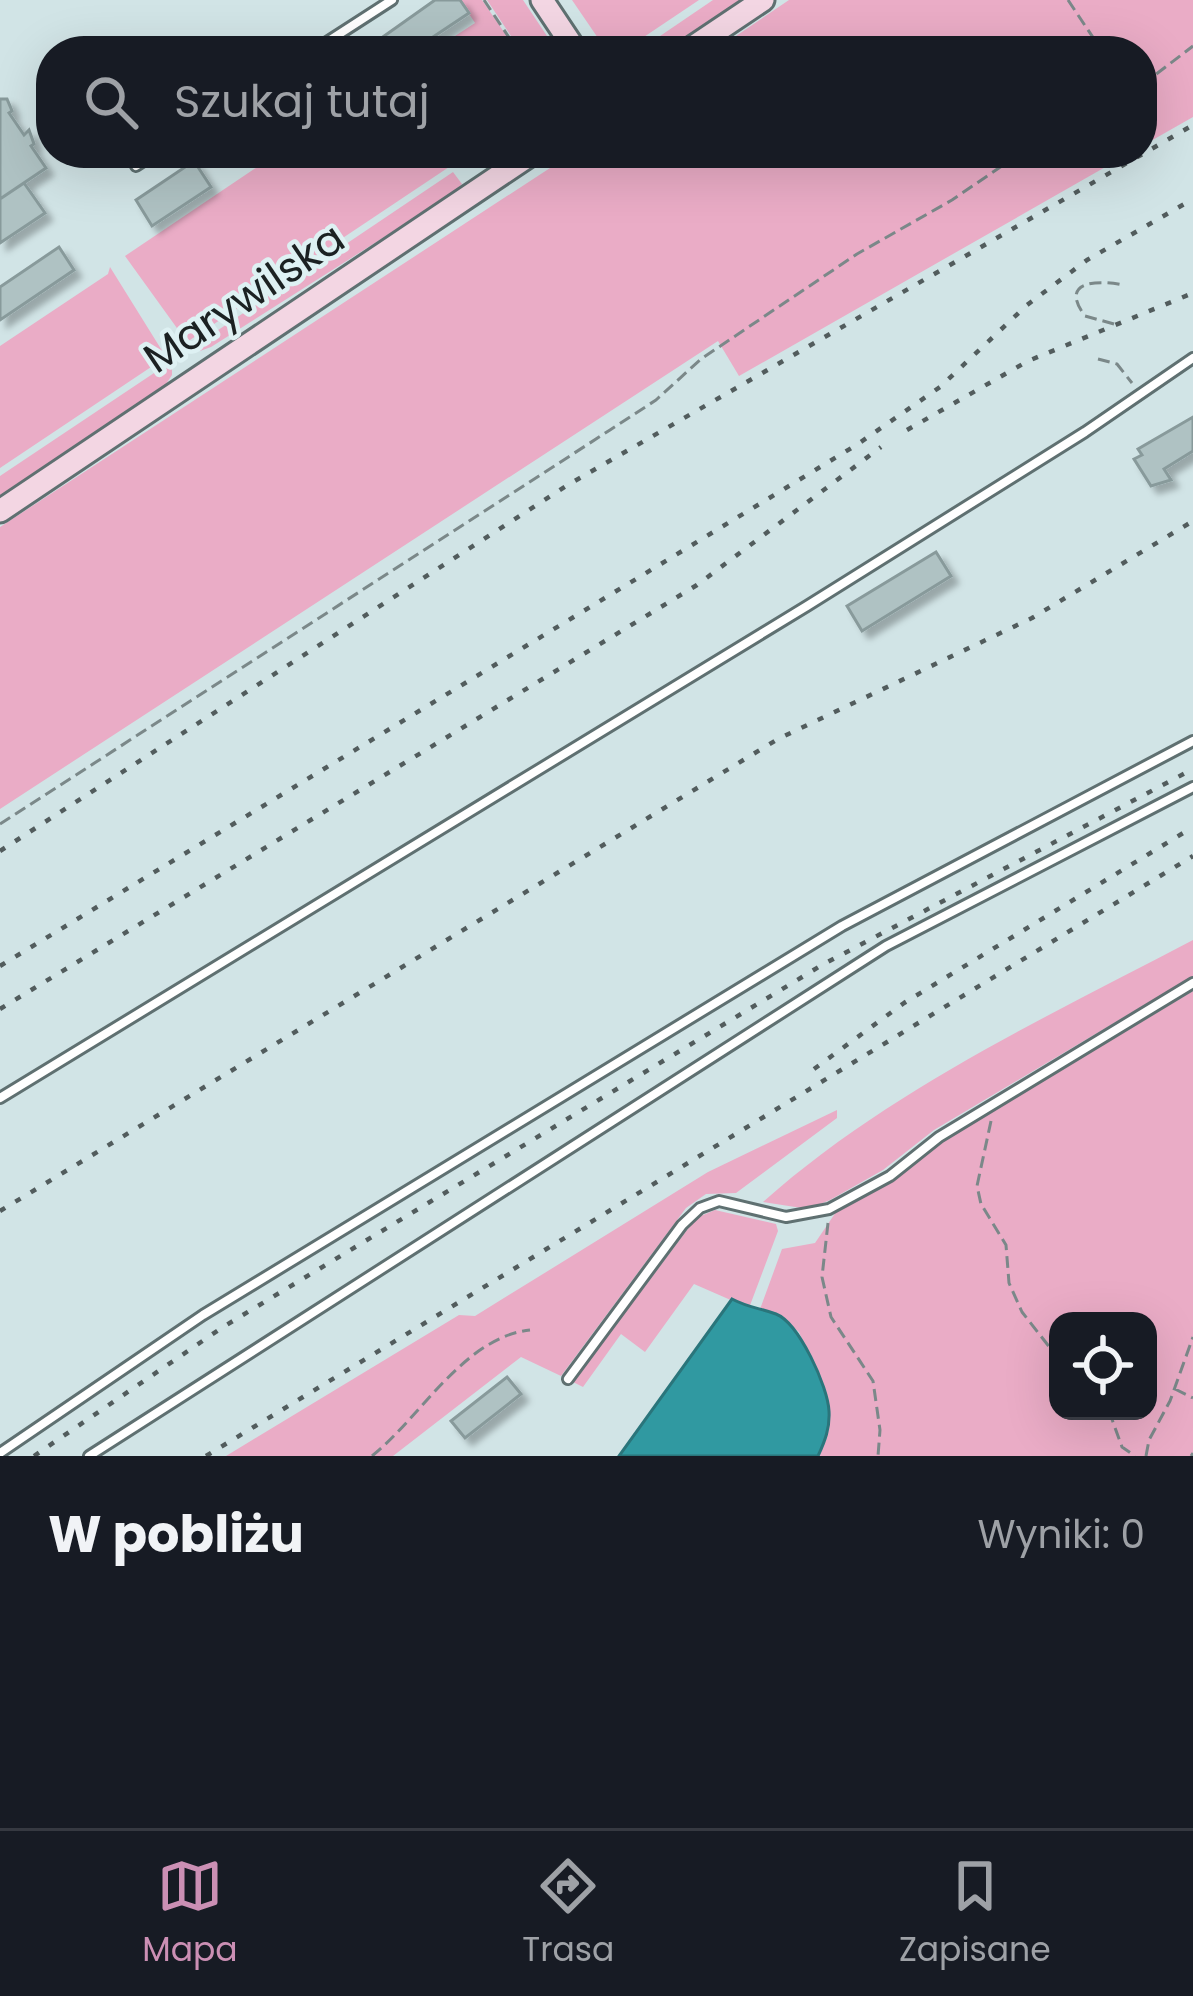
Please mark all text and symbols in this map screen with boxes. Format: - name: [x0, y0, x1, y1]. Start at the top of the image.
- search box: [36, 36, 1157, 168]
- icon: search: [78, 69, 144, 135]
- text: Szukaj tutaj: [174, 70, 430, 133]
- street label: Marywilska: [132, 209, 356, 387]
- map controls: [1049, 1312, 1157, 1420]
- button: locate: [1049, 1312, 1157, 1420]
- text: W pobliżu: [48, 1498, 304, 1570]
- text: Wyniki: 0: [978, 1507, 1145, 1562]
- tab: Mapa: [142, 1853, 238, 1975]
- tab: Trasa: [522, 1853, 614, 1975]
- tab: Zapisane: [899, 1853, 1051, 1975]

